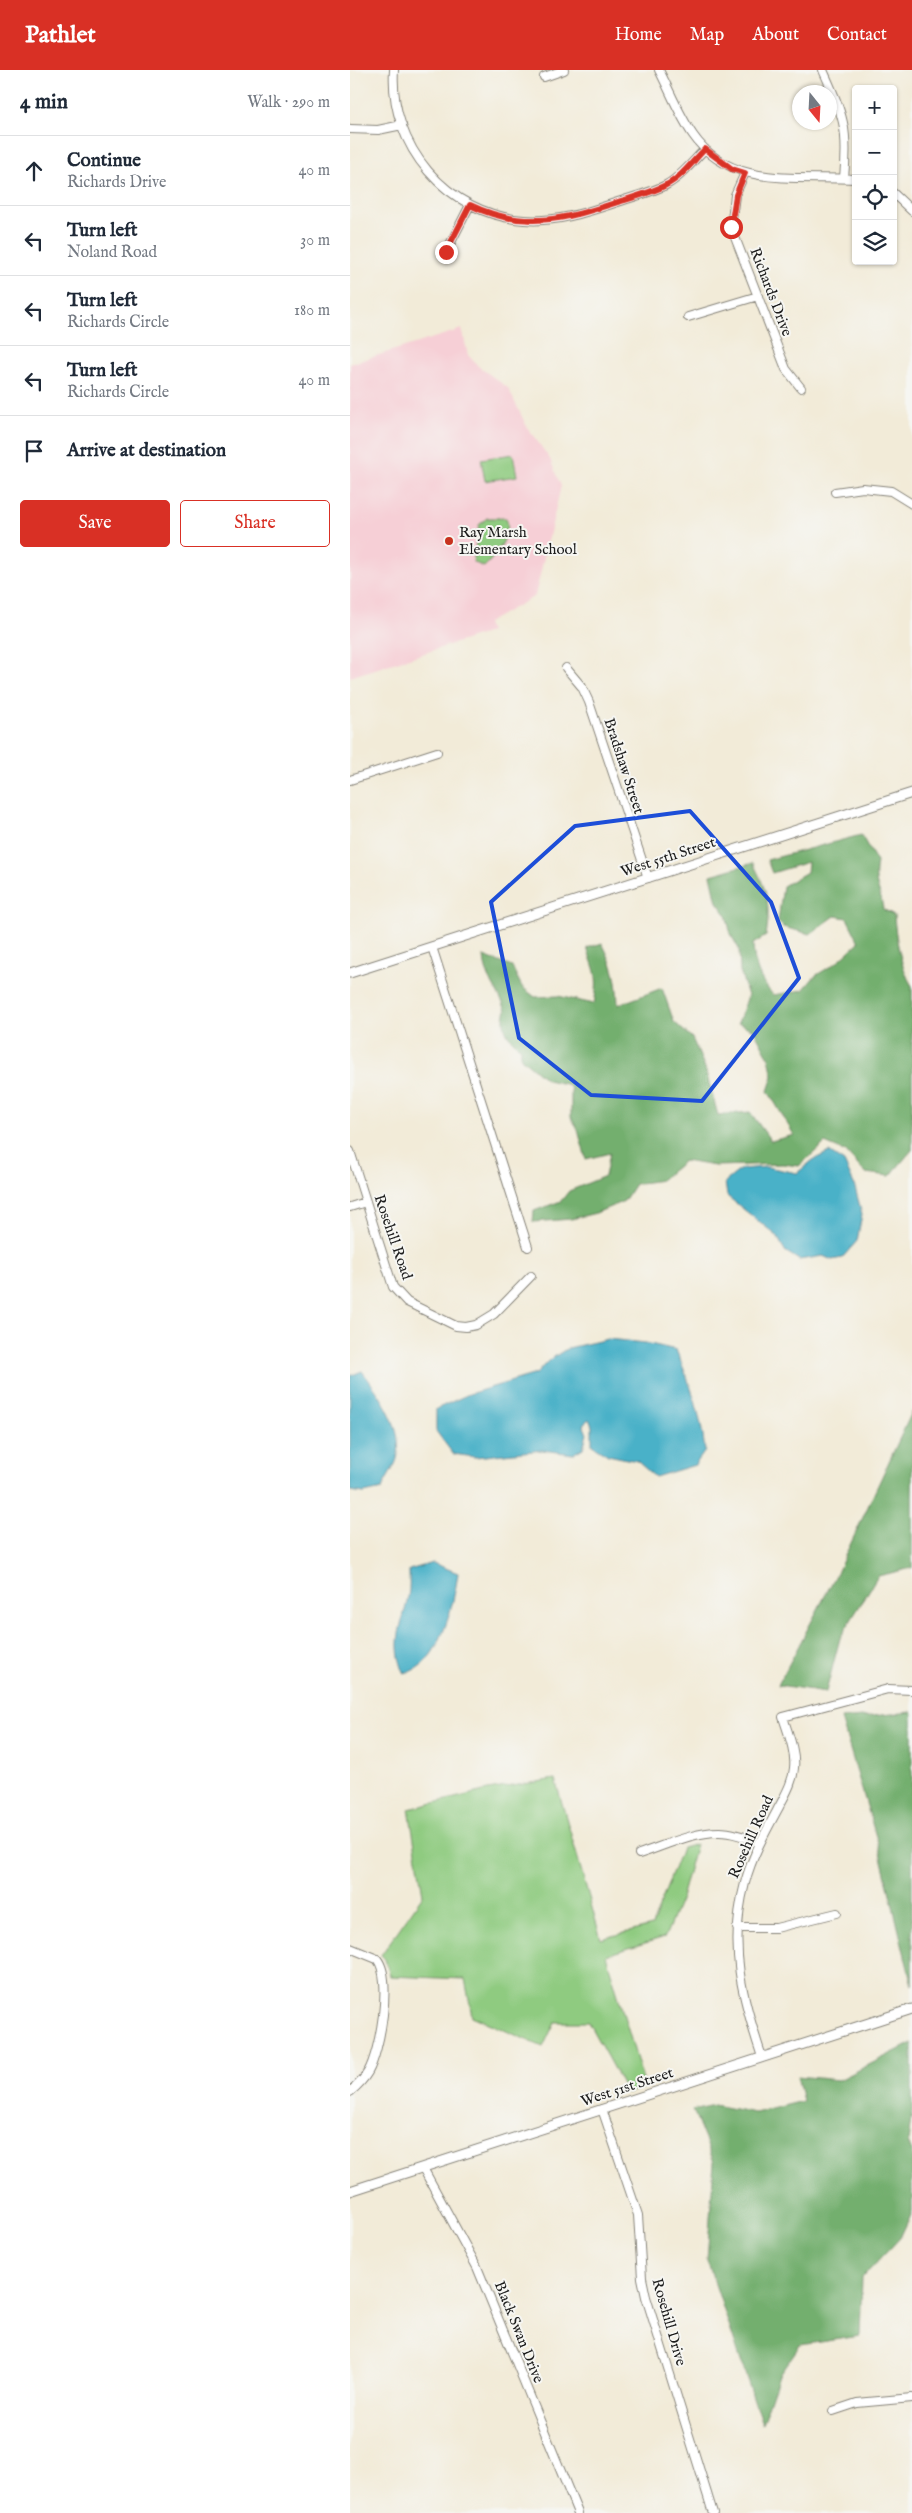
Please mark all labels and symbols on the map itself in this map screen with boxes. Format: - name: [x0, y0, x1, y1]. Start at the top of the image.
- north arrow: [792, 85, 837, 130]
- route start: [720, 216, 743, 239]
- route end: [435, 241, 458, 264]
- street label: Richards Drive: [745, 245, 797, 339]
- place label: Ray Marsh Elementary School: [459, 523, 578, 559]
- marker: Ray Marsh Elementary School: [443, 535, 455, 547]
- street label: Bradshaw Street: [600, 716, 648, 816]
- street label: West 55th Street: [618, 833, 718, 881]
- street label: Rosehill Road: [370, 1192, 417, 1283]
- street label: Rosehill Road: [724, 1792, 778, 1882]
- street label: West 51st Street: [578, 2063, 676, 2111]
- street label: Rosehill Drive: [647, 2276, 691, 2368]
- street label: Black Swan Drive: [490, 2278, 548, 2386]

